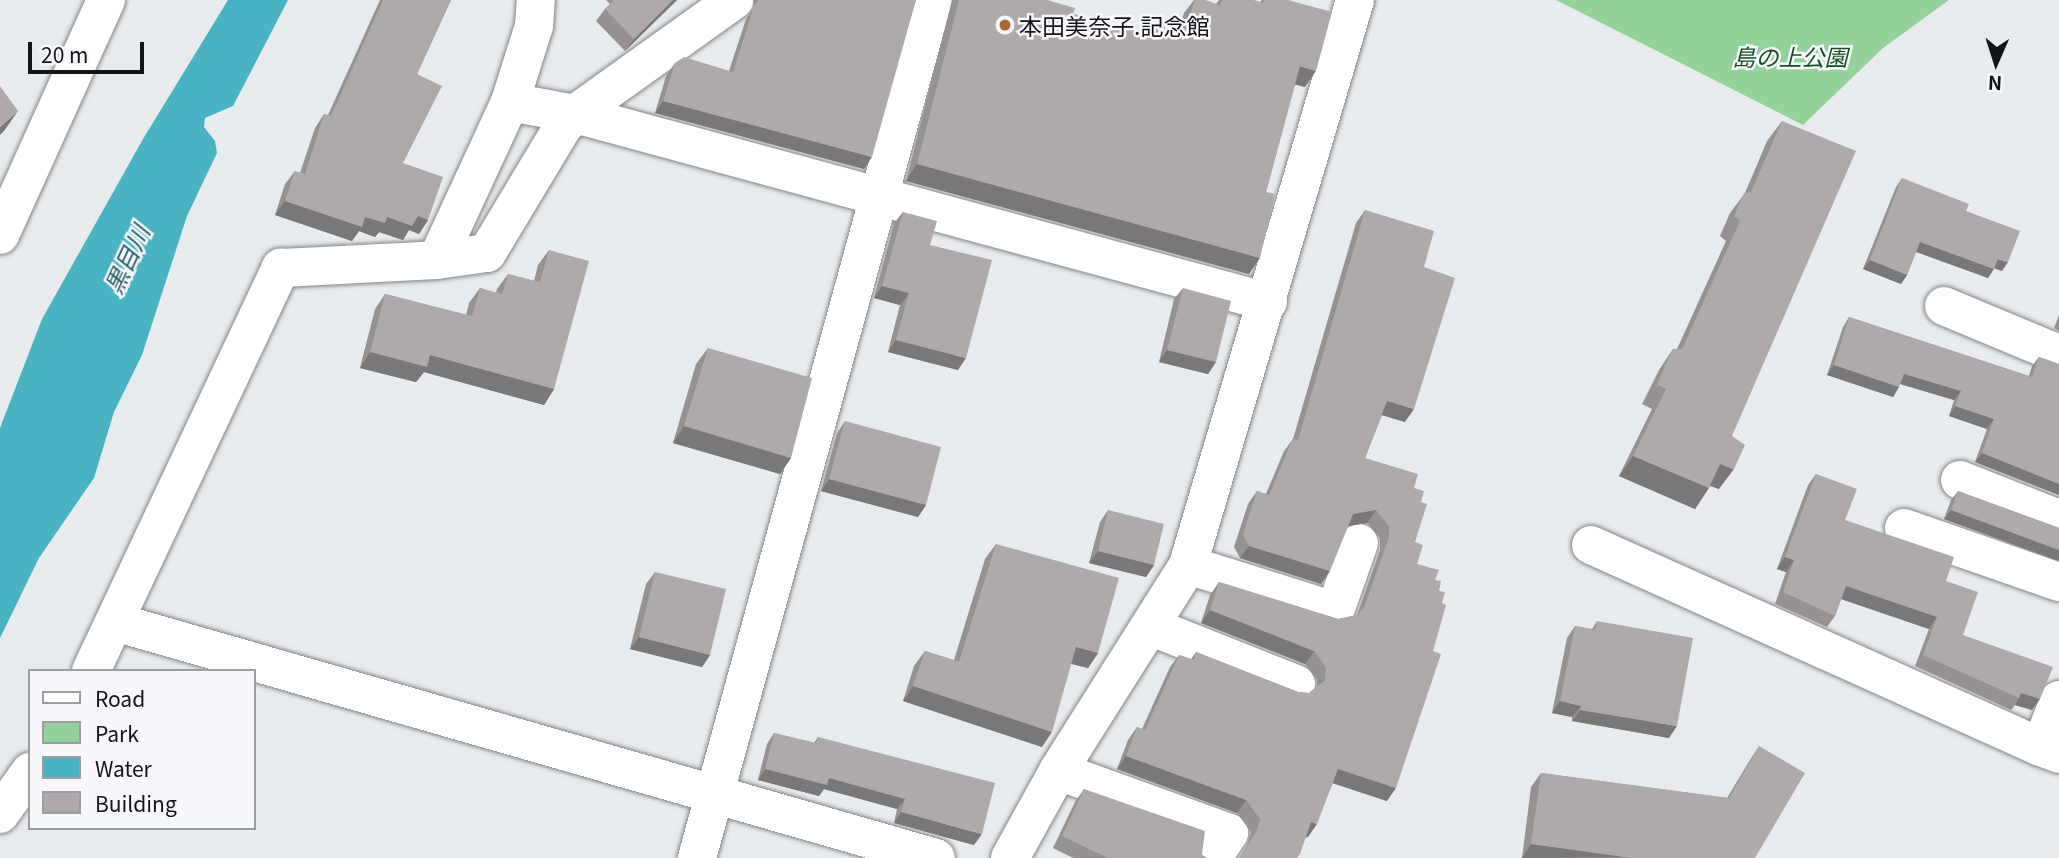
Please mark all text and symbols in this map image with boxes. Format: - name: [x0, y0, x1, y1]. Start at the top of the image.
- place label: 本田美奈子.記念館: [1019, 11, 1209, 39]
- marker: 本田美奈子.記念館: [997, 17, 1013, 33]
- scale bar: [32, 28, 147, 72]
- north arrow: [1961, 28, 2031, 98]
- text: 20 m: [41, 39, 88, 69]
- park label: 島の上公園: [1733, 42, 1847, 70]
- text: N: [1987, 71, 2003, 98]
- water label: 黒目川: [98, 220, 154, 298]
- legend: [28, 669, 256, 830]
- text: Road: [95, 683, 145, 713]
- text: Park: [95, 718, 139, 748]
- text: Water: [95, 753, 152, 783]
- text: Building: [95, 788, 177, 818]

